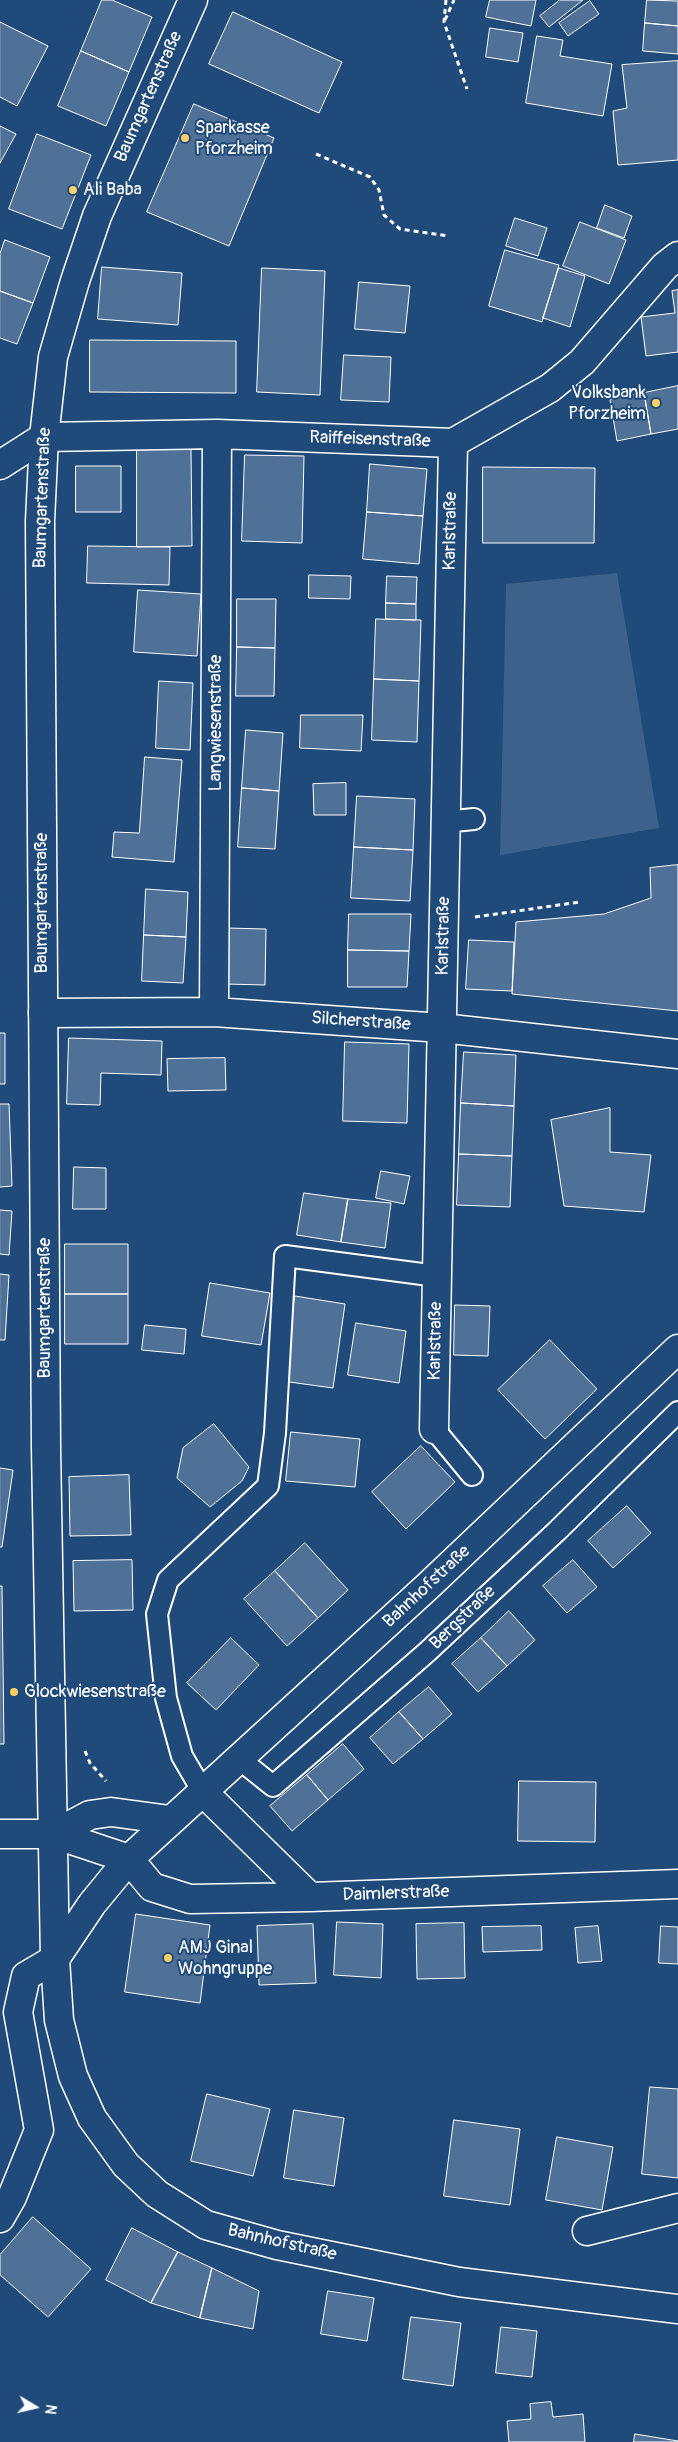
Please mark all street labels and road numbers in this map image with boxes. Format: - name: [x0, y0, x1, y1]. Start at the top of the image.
- street label: Baumgartenstraße: [110, 28, 188, 166]
- street label: Baumgartenstraße: [30, 427, 56, 569]
- street label: Raiffeisenstraße: [309, 427, 431, 453]
- street label: Karlstraße: [440, 491, 462, 571]
- street label: Langwiesenstraße: [205, 655, 227, 791]
- street label: Baumgartenstraße: [31, 833, 53, 973]
- street label: Karlstraße: [433, 896, 455, 976]
- street label: Silcherstraße: [311, 1008, 411, 1036]
- street label: Baumgartenstraße: [34, 1238, 56, 1378]
- street label: Karlstraße: [425, 1301, 447, 1381]
- street label: Bahnhofstraße: [379, 1541, 475, 1633]
- street label: Bergstraße: [426, 1581, 500, 1655]
- street label: Daimlerstraße: [342, 1881, 450, 1907]
- street label: Bahnhofstraße: [225, 2220, 339, 2266]

